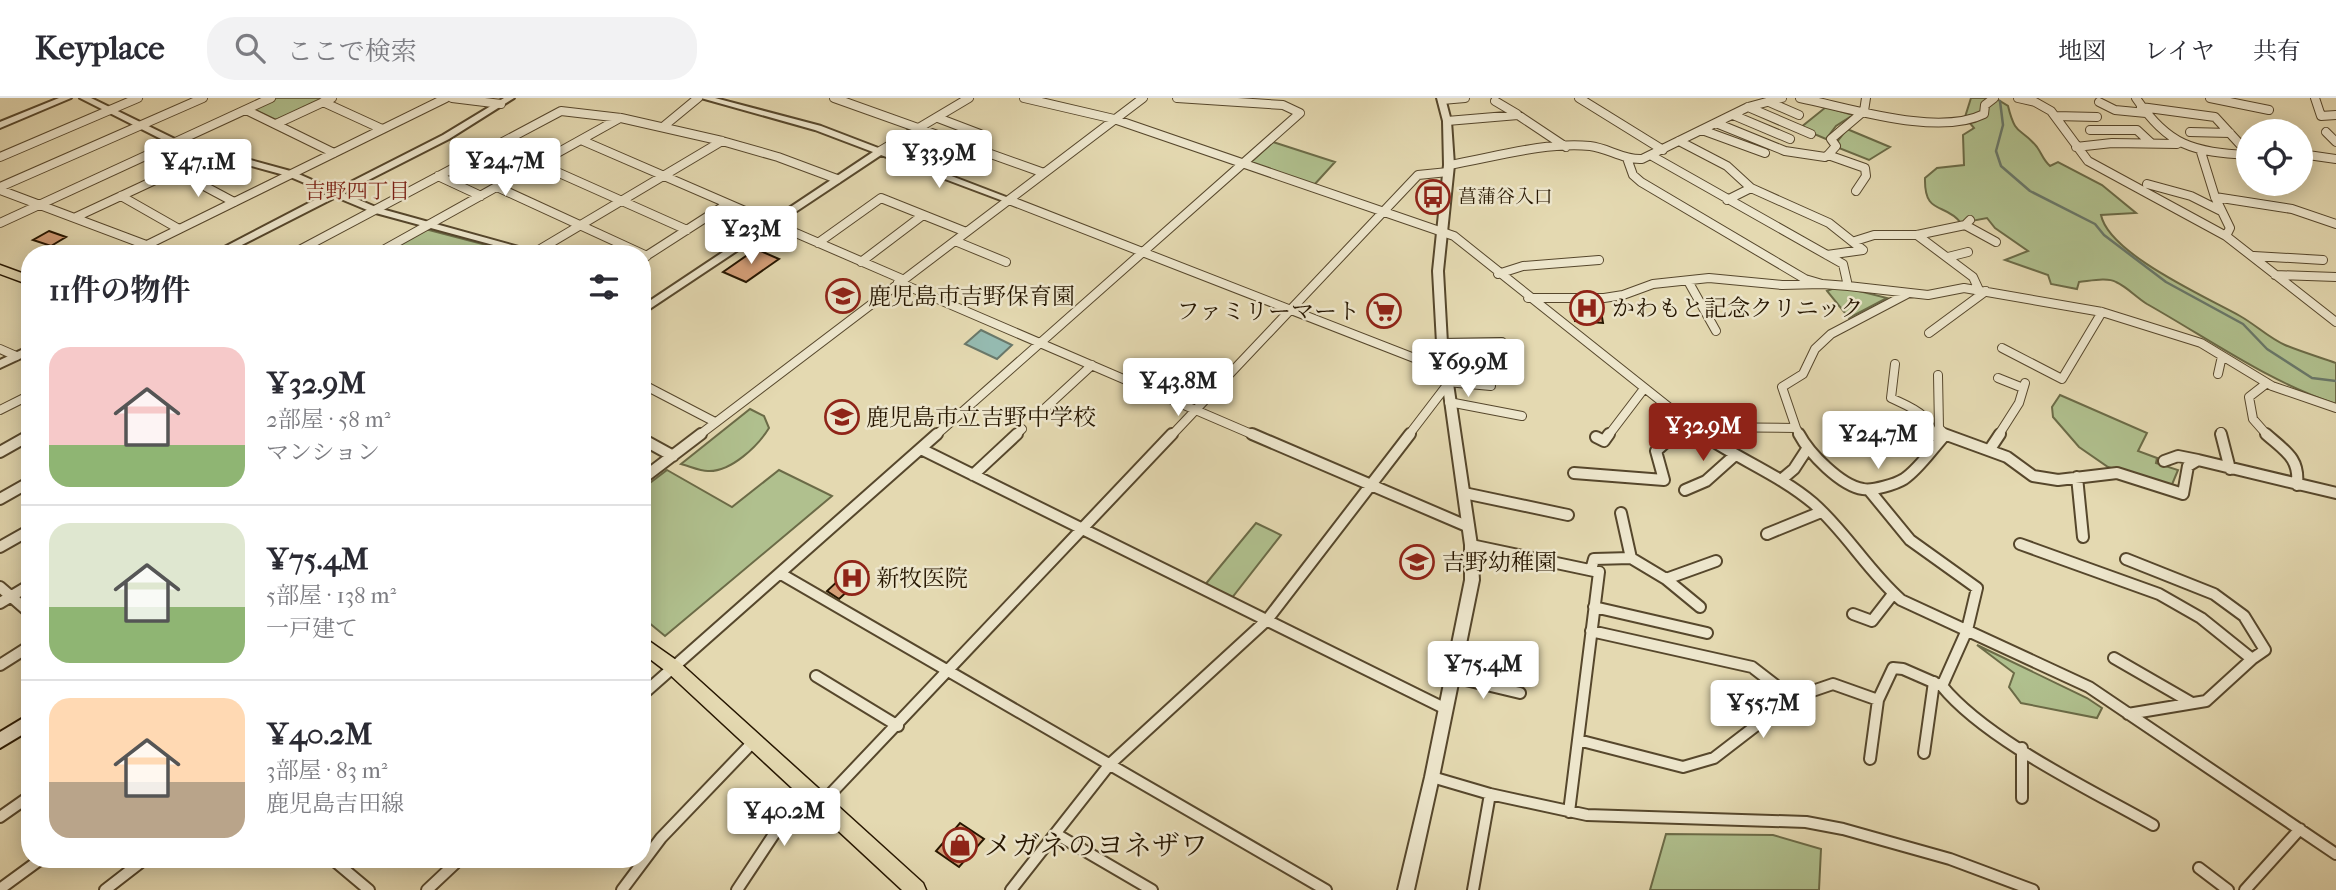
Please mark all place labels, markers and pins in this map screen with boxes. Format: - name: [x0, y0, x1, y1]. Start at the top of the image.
- pin: ¥33.9M: [882, 130, 996, 190]
- pin: ¥24.7M: [448, 139, 562, 198]
- pin: ¥47.1M: [141, 140, 255, 199]
- bus stop icon: 菖蒲谷入口: [1414, 178, 1452, 216]
- place label: 菖蒲谷入口: [1458, 186, 1553, 208]
- pin: ¥23M: [710, 206, 792, 266]
- school or university icon: 鹿児島市吉野保育園: [824, 277, 862, 315]
- place label: 鹿児島市吉野保育園: [868, 283, 1075, 310]
- hospital icon: かわもと記念クリニック: [1568, 289, 1606, 327]
- supermarket icon: ファミリーマート: [1365, 292, 1403, 330]
- place label: かわもと記念クリニック: [1612, 295, 1864, 322]
- place label: ファミリーマート: [1176, 298, 1360, 325]
- pin: ¥69.9M: [1411, 340, 1525, 399]
- pin: ¥43.8M: [1121, 358, 1235, 418]
- school or university icon: 鹿児島市立吉野中学校: [823, 398, 861, 436]
- place label: 鹿児島市立吉野中学校: [866, 404, 1096, 431]
- pin: ¥32.9M: [1646, 404, 1760, 463]
- pin: ¥24.7M: [1821, 412, 1935, 471]
- school or university icon: 吉野幼稚園: [1398, 543, 1436, 581]
- place label: 吉野幼稚園: [1442, 549, 1557, 576]
- hospital icon: 新牧医院: [833, 559, 871, 597]
- place label: 新牧医院: [876, 565, 968, 592]
- pin: ¥75.4M: [1426, 642, 1540, 701]
- pin: ¥55.7M: [1706, 680, 1820, 740]
- pin: ¥40.2M: [727, 788, 841, 848]
- shop icon: メガネのヨネザワ: [941, 826, 979, 864]
- place label: メガネのヨネザワ: [984, 829, 1208, 862]

